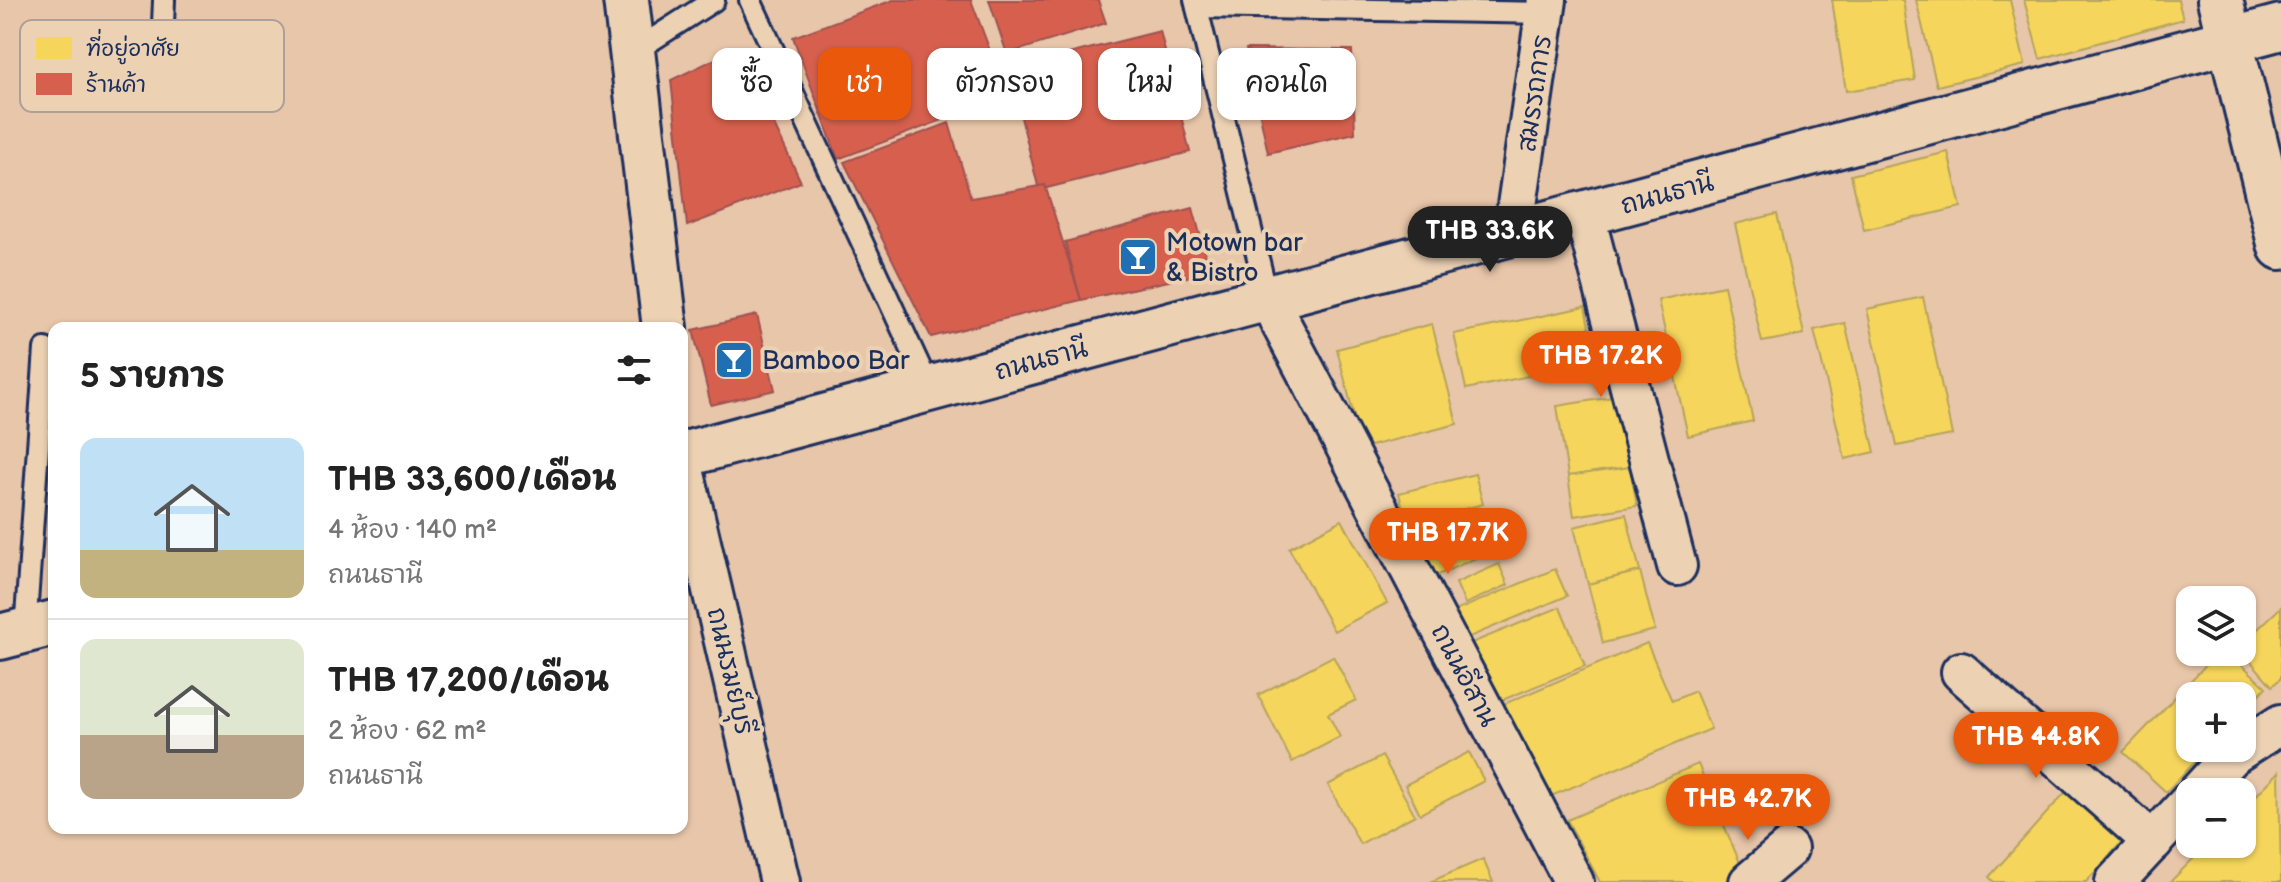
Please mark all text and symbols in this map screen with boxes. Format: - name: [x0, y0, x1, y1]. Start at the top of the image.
- legend: [20, 20, 284, 112]
- text: ที่อยู่อาศัย: [86, 28, 180, 65]
- street label: สมรรถการ: [1512, 33, 1559, 154]
- chip: ซื้อ: [712, 48, 802, 120]
- chip: เช่า: [818, 48, 911, 120]
- chip: ตัวกรอง: [927, 48, 1082, 120]
- chip: ใหม่: [1098, 48, 1201, 120]
- chip: คอนโด: [1217, 48, 1356, 120]
- text: ร้านค้า: [86, 70, 146, 99]
- street label: ถนนธานี: [1618, 167, 1717, 222]
- pin: THB 33.6K: [1398, 206, 1582, 274]
- text: THB 33.6K: [1426, 216, 1554, 247]
- place label: Motown bar & Bistro: [1166, 228, 1303, 289]
- bar icon: Motown bar & Bistro: [1117, 236, 1159, 278]
- pin: THB 17.2K: [1509, 331, 1693, 399]
- street label: ถนนธานี: [992, 333, 1091, 388]
- bar icon: Bamboo Bar: [713, 339, 755, 381]
- text: THB 17.2K: [1539, 341, 1663, 372]
- place label: Bamboo Bar: [762, 346, 910, 377]
- icon: filters: [612, 348, 656, 392]
- text: 5 รายการ: [80, 356, 225, 397]
- text: THB 33,600/เดือน: [328, 459, 617, 500]
- icon: home: [144, 470, 240, 566]
- pin: THB 17.7K: [1356, 508, 1540, 576]
- text: 4 ห้อง · 140 m²: [328, 515, 497, 546]
- text: THB 17.7K: [1387, 518, 1509, 549]
- text: ถนนธานี: [328, 560, 423, 591]
- map controls: [2176, 586, 2256, 858]
- button: layers: [2176, 586, 2256, 666]
- street label: ถนนรมย์บุรี: [698, 604, 761, 739]
- street label: ถนนอีสาน: [1424, 619, 1504, 732]
- text: THB 17,200/เดือน: [328, 660, 609, 701]
- icon: home: [144, 671, 240, 767]
- button: +: [2176, 682, 2256, 762]
- pin: THB 44.8K: [1944, 712, 2128, 780]
- text: 2 ห้อง · 62 m²: [328, 716, 486, 747]
- text: THB 44.8K: [1971, 722, 2101, 753]
- text: ถนนธานี: [328, 761, 423, 792]
- pin: THB 42.7K: [1656, 774, 1840, 842]
- button: −: [2176, 778, 2256, 858]
- text: THB 42.7K: [1684, 784, 1812, 815]

